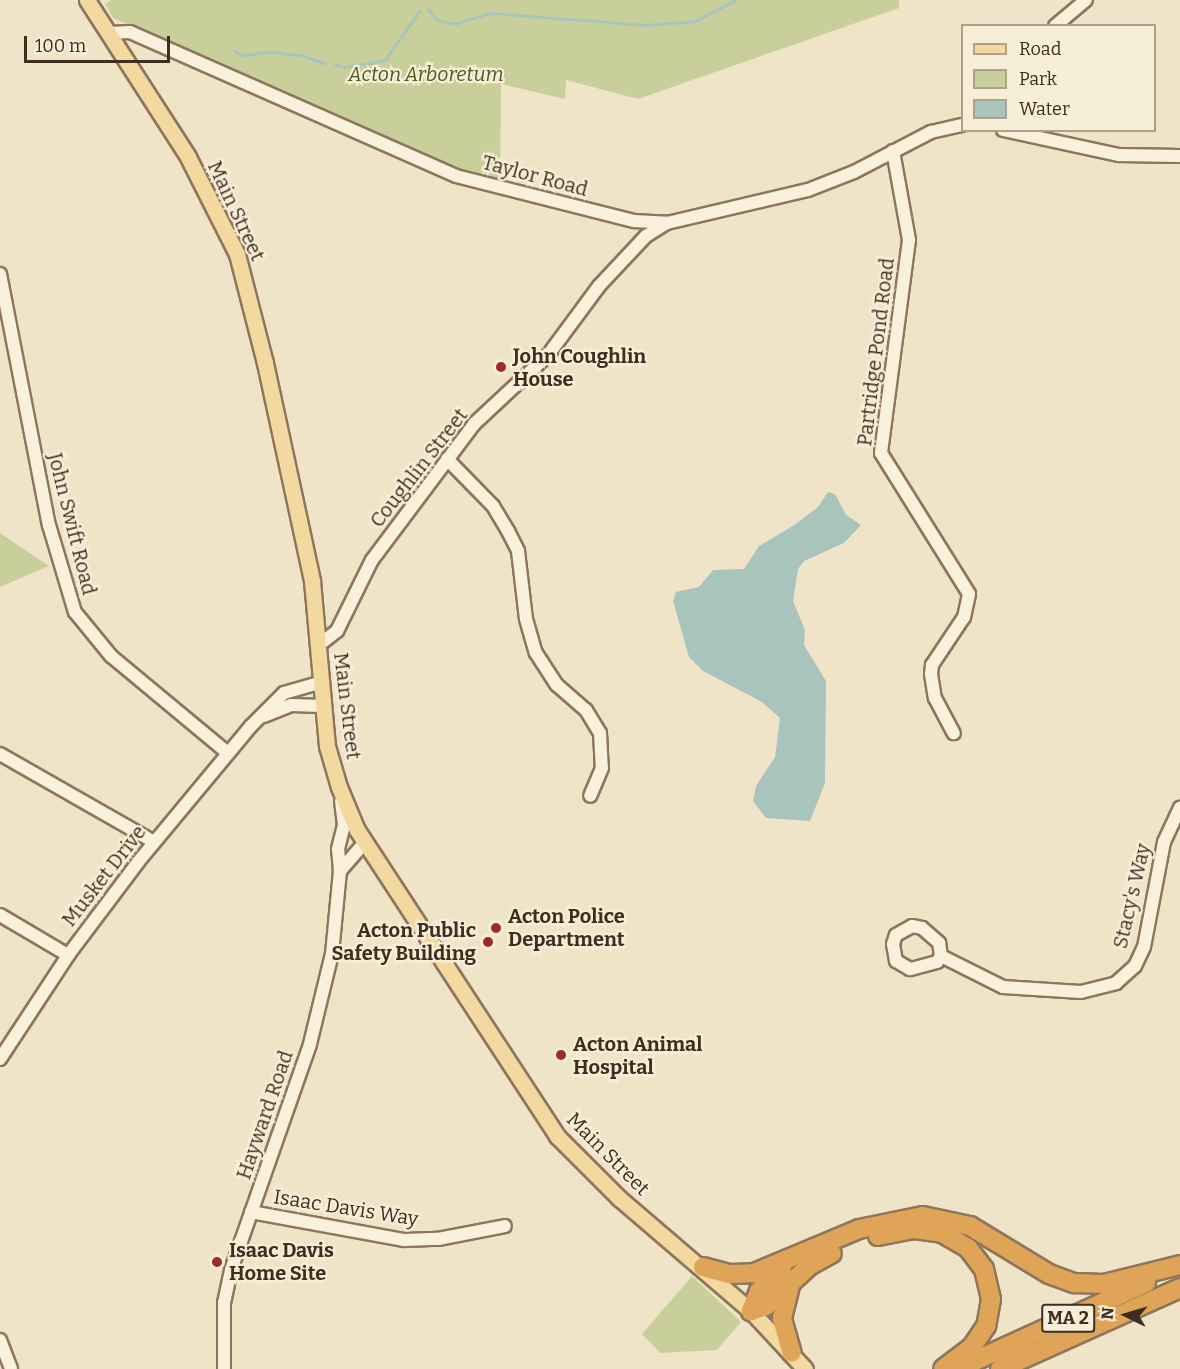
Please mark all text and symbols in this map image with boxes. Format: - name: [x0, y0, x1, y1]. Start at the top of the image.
- scale bar: [27, 24, 172, 62]
- legend: [961, 24, 1156, 132]
- text: 100 m: [35, 35, 86, 57]
- text: Road: [1019, 38, 1061, 60]
- park label: Acton Arboretum: [348, 62, 504, 86]
- text: Park: [1019, 68, 1057, 90]
- text: Water: [1019, 98, 1070, 120]
- street label: Taylor Road: [480, 150, 590, 202]
- street label: Main Street: [202, 157, 270, 265]
- street label: Partridge Pond Road: [853, 257, 899, 447]
- place label: John Coughlin House: [513, 344, 646, 391]
- marker: John Coughlin House: [494, 360, 508, 374]
- street label: Coughlin Street: [365, 404, 473, 532]
- street label: John Swift Road: [43, 451, 101, 597]
- street label: Main Street: [329, 651, 365, 761]
- street label: Musket Drive: [57, 821, 151, 931]
- street label: Stacy's Way: [1108, 841, 1156, 951]
- place label: Acton Police Department: [508, 904, 625, 951]
- place label: Acton Public Safety Building: [332, 918, 476, 965]
- marker: Acton Police Department: [489, 921, 503, 935]
- marker: Acton Public Safety Building: [481, 935, 495, 949]
- place label: Acton Animal Hospital: [573, 1032, 702, 1079]
- street label: Hayward Road: [232, 1047, 298, 1183]
- marker: Acton Animal Hospital: [554, 1048, 568, 1062]
- street label: Main Street: [562, 1108, 654, 1200]
- street label: Isaac Davis Way: [272, 1185, 420, 1231]
- place label: Isaac Davis Home Site: [229, 1238, 334, 1285]
- marker: Isaac Davis Home Site: [210, 1255, 224, 1269]
- north arrow: [1096, 1285, 1156, 1345]
- road number: MA 2: [1041, 1303, 1095, 1333]
- text: N: [1098, 1306, 1118, 1320]

